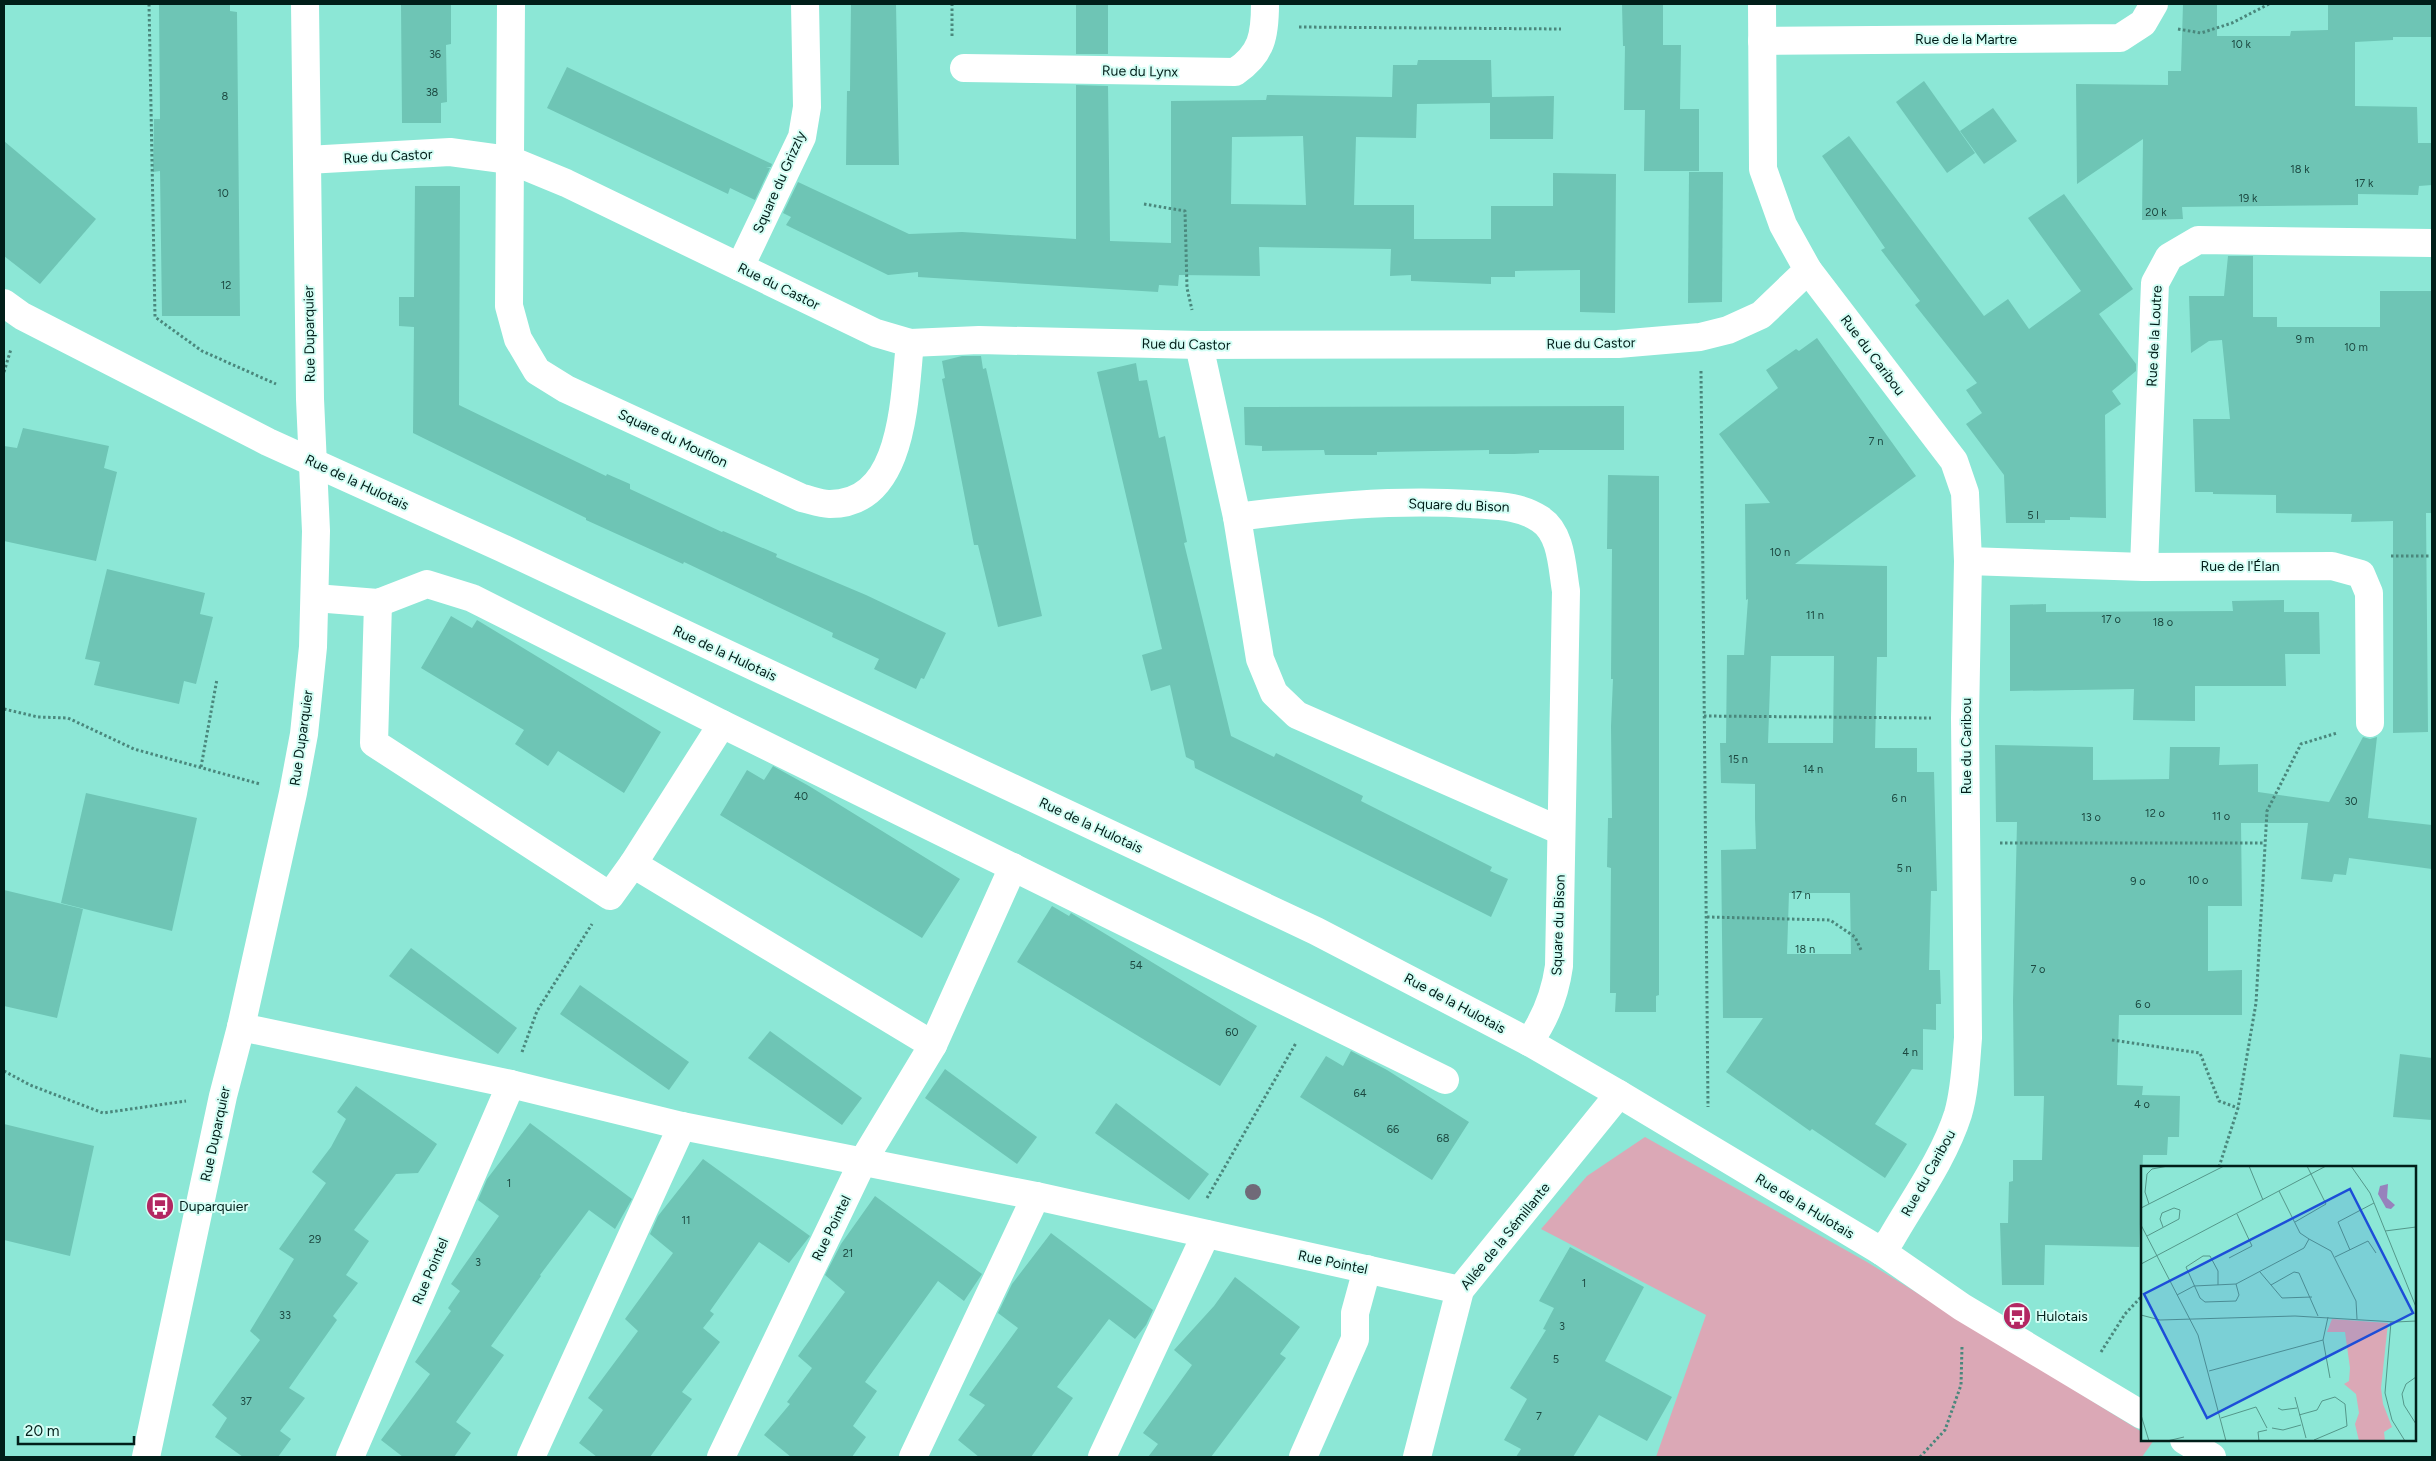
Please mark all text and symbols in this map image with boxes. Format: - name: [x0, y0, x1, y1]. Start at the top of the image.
- street label: Rue de la Martre: [1915, 31, 2017, 48]
- house number: 10 k: [2231, 38, 2251, 51]
- house number: 36: [429, 48, 441, 61]
- street label: Rue du Lynx: [1102, 62, 1179, 81]
- house number: 38: [426, 86, 439, 99]
- house number: 8: [222, 90, 229, 103]
- street label: Square du Grizzly: [749, 128, 810, 236]
- street label: Rue du Castor: [343, 146, 433, 167]
- house number: 18 k: [2290, 163, 2310, 176]
- house number: 17 k: [2355, 177, 2374, 190]
- house number: 10: [217, 187, 229, 200]
- house number: 19 k: [2239, 192, 2258, 205]
- house number: 20 k: [2145, 206, 2167, 219]
- street label: Rue du Castor: [735, 259, 823, 314]
- house number: 12: [221, 279, 231, 292]
- street label: Rue Duparquier: [300, 285, 319, 383]
- street label: Rue de la Loutre: [2143, 285, 2166, 387]
- street label: Rue du Caribou: [1837, 312, 1908, 399]
- house number: 9 m: [2296, 333, 2314, 346]
- street label: Rue du Castor: [1546, 334, 1636, 353]
- street label: Rue du Castor: [1141, 335, 1231, 354]
- house number: 10 m: [2344, 341, 2368, 354]
- street label: Square du Mouflon: [615, 406, 730, 471]
- house number: 7 n: [1869, 435, 1883, 448]
- street label: Rue de la Hulotais: [302, 451, 411, 514]
- street label: Square du Bison: [1408, 495, 1510, 516]
- house number: 5 l: [2027, 509, 2039, 522]
- house number: 10 n: [1770, 546, 1790, 559]
- street label: Rue de l'Élan: [2200, 558, 2280, 575]
- house number: 11 n: [1806, 609, 1824, 622]
- house number: 17 o: [2101, 613, 2121, 626]
- house number: 18 o: [2153, 616, 2173, 629]
- street label: Rue de la Hulotais: [670, 622, 779, 685]
- street label: Rue Duparquier: [286, 689, 317, 787]
- street label: Rue du Caribou: [1958, 698, 1975, 794]
- house number: 15 n: [1728, 753, 1748, 766]
- house number: 14 n: [1803, 763, 1823, 776]
- house number: 40: [794, 790, 808, 803]
- house number: 6 n: [1891, 792, 1907, 805]
- street label: Rue de la Hulotais: [1036, 794, 1145, 857]
- house number: 30: [2344, 795, 2358, 808]
- house number: 12 o: [2145, 807, 2165, 820]
- house number: 11 o: [2212, 810, 2230, 823]
- house number: 13 o: [2081, 811, 2101, 824]
- house number: 5 n: [1896, 862, 1912, 875]
- street label: Square du Bison: [1548, 874, 1569, 976]
- house number: 10 o: [2188, 874, 2208, 887]
- house number: 9 o: [2130, 875, 2146, 888]
- house number: 17 n: [1791, 889, 1811, 902]
- house number: 18 n: [1795, 943, 1815, 956]
- house number: 54: [1129, 959, 1143, 972]
- house number: 7 o: [2030, 963, 2046, 976]
- street label: Rue de la Hulotais: [1401, 970, 1508, 1037]
- house number: 6 o: [2135, 998, 2151, 1011]
- house number: 60: [1225, 1026, 1239, 1039]
- house number: 4 n: [1902, 1046, 1918, 1059]
- street label: Rue Duparquier: [197, 1085, 234, 1183]
- house number: 64: [1353, 1087, 1367, 1100]
- house number: 4 o: [2134, 1098, 2150, 1111]
- house number: 66: [1387, 1123, 1399, 1136]
- street label: Rue du Caribou: [1898, 1127, 1959, 1220]
- house number: 68: [1437, 1132, 1450, 1145]
- inset map: [2141, 1166, 2416, 1441]
- street label: Rue de la Hulotais: [1752, 1170, 1857, 1243]
- house number: 1: [507, 1177, 511, 1190]
- street label: Allée de la Sémillante: [1457, 1179, 1554, 1293]
- bus stop icon: Duparquier: [145, 1191, 175, 1221]
- street label: Rue Pointel: [808, 1193, 855, 1264]
- place label: Duparquier: [179, 1198, 248, 1215]
- house number: 11: [681, 1214, 691, 1227]
- house number: 29: [309, 1233, 321, 1246]
- street label: Rue Pointel: [409, 1235, 452, 1307]
- house number: 21: [843, 1247, 853, 1260]
- street label: Rue Pointel: [1296, 1247, 1369, 1278]
- house number: 3: [475, 1256, 481, 1269]
- house number: 1: [1582, 1277, 1586, 1290]
- bus stop icon: Hulotais: [2002, 1301, 2032, 1331]
- place label: Hulotais: [2036, 1308, 2088, 1325]
- house number: 33: [279, 1309, 291, 1322]
- house number: 3: [1559, 1320, 1565, 1333]
- house number: 5: [1553, 1353, 1559, 1366]
- house number: 37: [240, 1395, 252, 1408]
- house number: 7: [1536, 1410, 1542, 1423]
- scale bar: [18, 1414, 134, 1446]
- text: 20 m: [25, 1422, 59, 1440]

